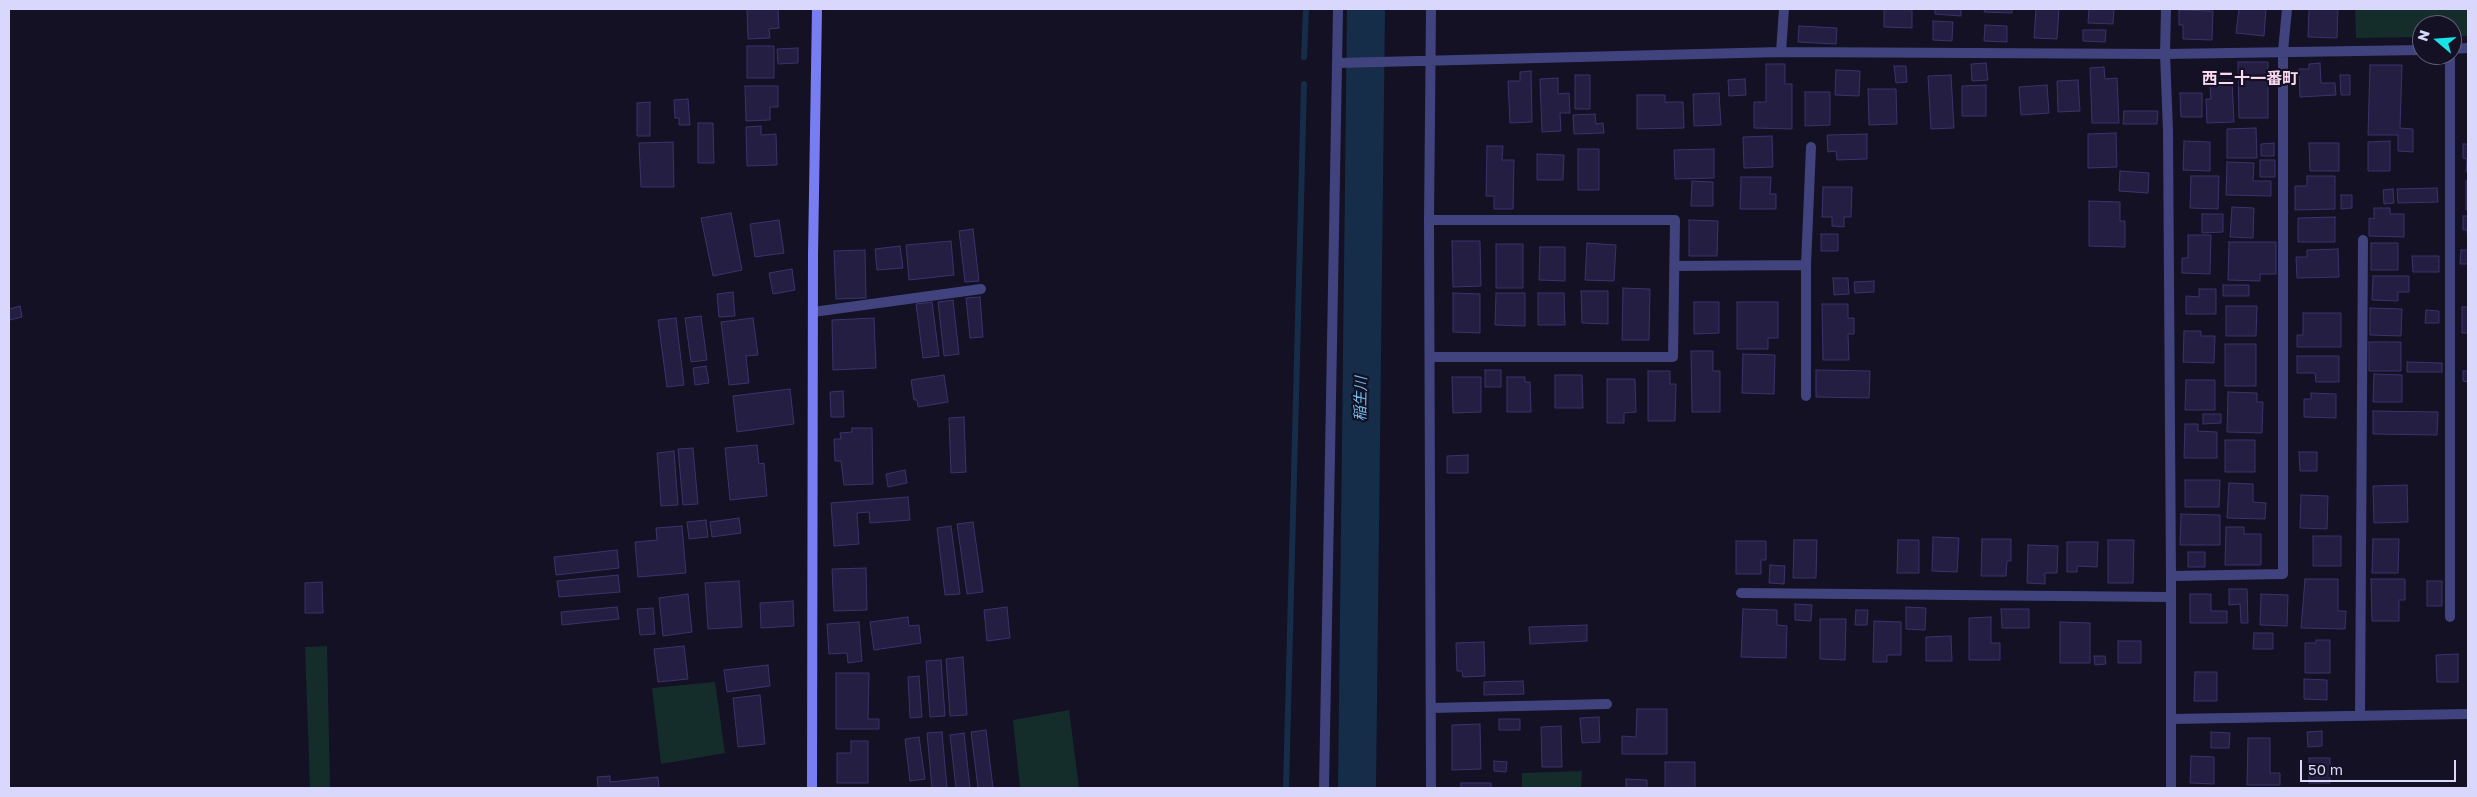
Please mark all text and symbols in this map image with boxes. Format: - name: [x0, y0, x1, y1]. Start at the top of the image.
- north arrow: [2412, 15, 2462, 65]
- text: N: [2413, 28, 2433, 43]
- district label: 西二十一番町: [2202, 69, 2298, 89]
- water label: 稲生川: [1352, 376, 1370, 422]
- scale bar: [2302, 750, 2458, 782]
- text: 50 m: [2308, 760, 2343, 778]

